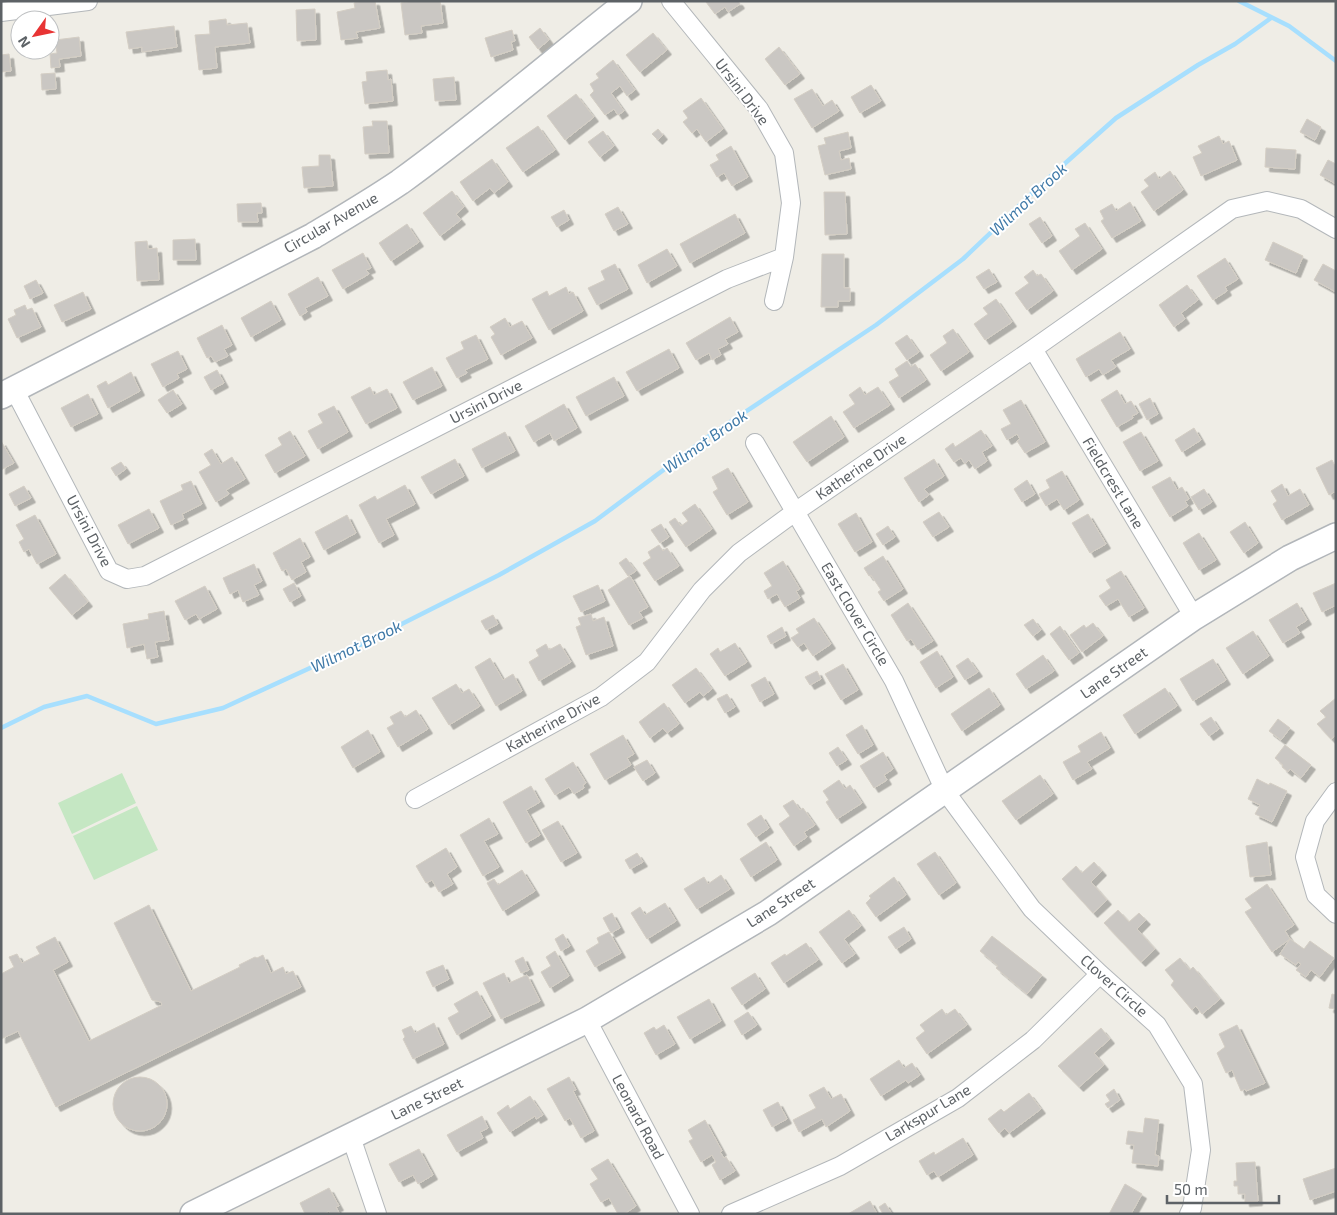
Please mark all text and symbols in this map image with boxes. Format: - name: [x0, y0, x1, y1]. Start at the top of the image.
- north arrow: [10, 10, 60, 60]
- text: N: [14, 33, 34, 51]
- street label: Ursini Drive: [712, 55, 774, 128]
- water label: Wilmot Brook: [985, 158, 1070, 239]
- street label: Circular Avenue: [280, 188, 381, 256]
- street label: Ursini Drive: [446, 375, 525, 427]
- water label: Wilmot Brook: [659, 404, 751, 477]
- street label: Katherine Drive: [812, 429, 909, 503]
- street label: Fieldcrest Lane: [1079, 433, 1148, 531]
- street label: Ursini Drive: [63, 492, 116, 570]
- street label: East Clover Circle: [818, 558, 894, 669]
- water label: Wilmot Brook: [307, 615, 404, 676]
- street label: Lane Street: [1076, 642, 1151, 702]
- street label: Katherine Drive: [502, 689, 603, 755]
- street label: Lane Street: [743, 873, 818, 931]
- street label: Clover Circle: [1077, 950, 1152, 1020]
- street label: Leonard Road: [609, 1071, 669, 1162]
- street label: Lane Street: [388, 1073, 466, 1123]
- street label: Larkspur Lane: [882, 1080, 973, 1145]
- scale bar: [1167, 1172, 1280, 1204]
- text: 50 m: [1174, 1180, 1208, 1198]

